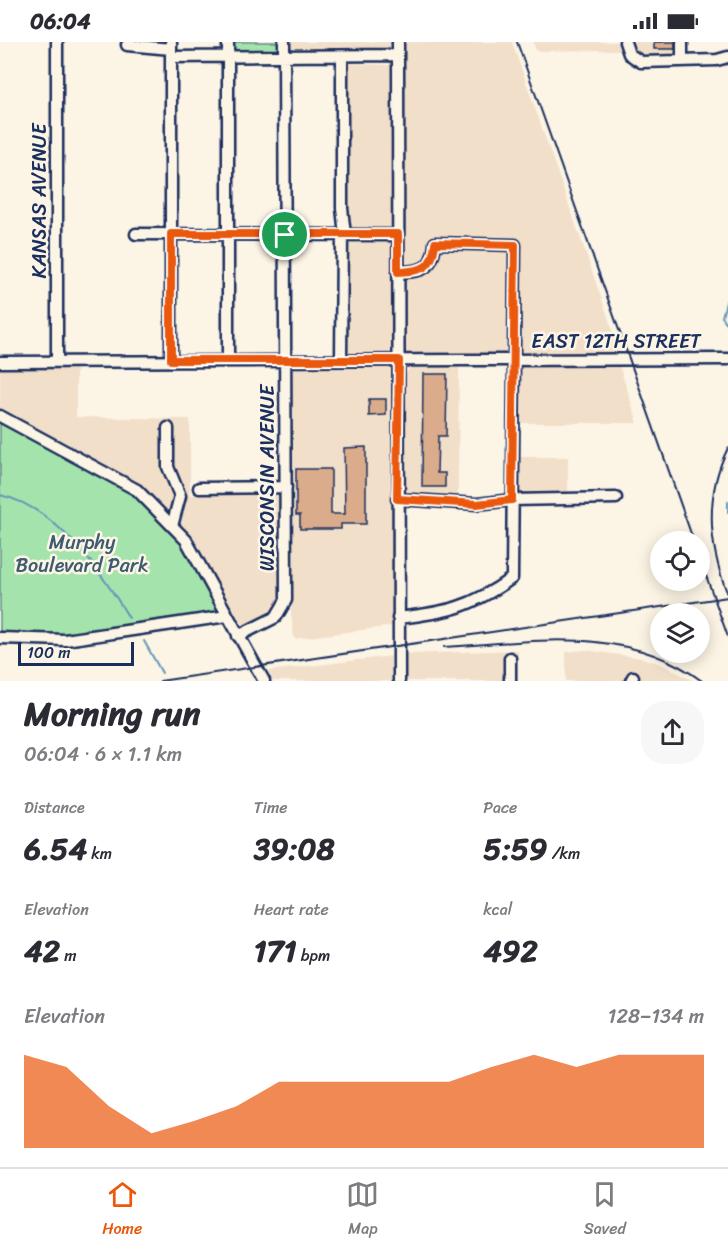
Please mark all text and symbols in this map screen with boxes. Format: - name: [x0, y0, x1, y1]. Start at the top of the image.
- text: 06:04: [30, 2, 91, 41]
- street label: KANSAS AVENUE: [22, 122, 57, 279]
- pin: [259, 209, 310, 260]
- icon: arrive: [268, 218, 301, 251]
- street label: EAST 12TH STREET: [531, 324, 702, 359]
- street label: WISCONSIN AVENUE: [250, 383, 285, 571]
- park label: Murphy Boulevard Park: [15, 525, 149, 583]
- map controls: [650, 531, 710, 663]
- button: locate: [650, 531, 710, 591]
- button: layers: [650, 603, 710, 663]
- text: 100 m: [27, 638, 71, 667]
- scale bar: [18, 639, 134, 666]
- text: Morning run: [24, 685, 200, 743]
- button: share: [641, 701, 704, 764]
- text: 06:04 · 6 × 1.1 km: [24, 737, 182, 772]
- text: Distance: [24, 793, 85, 822]
- text: Time: [254, 793, 287, 822]
- text: Pace: [483, 793, 517, 822]
- text: 6.54: [24, 822, 87, 876]
- text: 39:08: [254, 822, 335, 876]
- text: 5:59: [483, 822, 547, 876]
- text: km: [87, 839, 112, 868]
- text: /km: [547, 839, 580, 868]
- text: Elevation: [24, 895, 89, 924]
- text: Heart rate: [254, 895, 329, 924]
- text: kcal: [483, 895, 512, 924]
- text: 42: [24, 924, 60, 978]
- text: 171: [254, 924, 297, 978]
- text: 492: [483, 924, 538, 978]
- text: m: [60, 941, 77, 970]
- text: bpm: [297, 941, 330, 970]
- text: Elevation: [24, 999, 105, 1034]
- text: 128–134 m: [608, 999, 704, 1034]
- tab: Home: [102, 1178, 142, 1243]
- tab: Map: [346, 1178, 379, 1243]
- tab: Saved: [584, 1178, 626, 1243]

